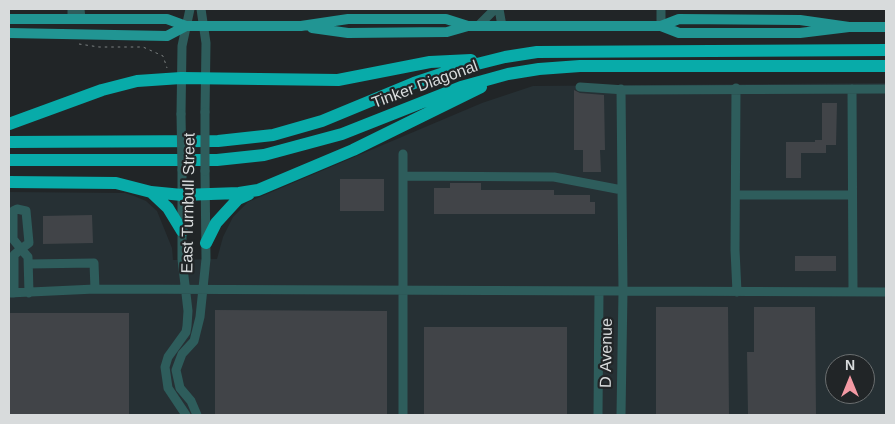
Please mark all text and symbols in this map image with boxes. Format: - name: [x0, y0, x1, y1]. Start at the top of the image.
- street label: Tinker Diagonal: [369, 57, 481, 113]
- street label: East Turnbull Street: [178, 132, 200, 274]
- street label: D Avenue: [597, 318, 617, 388]
- north arrow: [825, 354, 875, 404]
- text: N: [845, 357, 855, 373]

